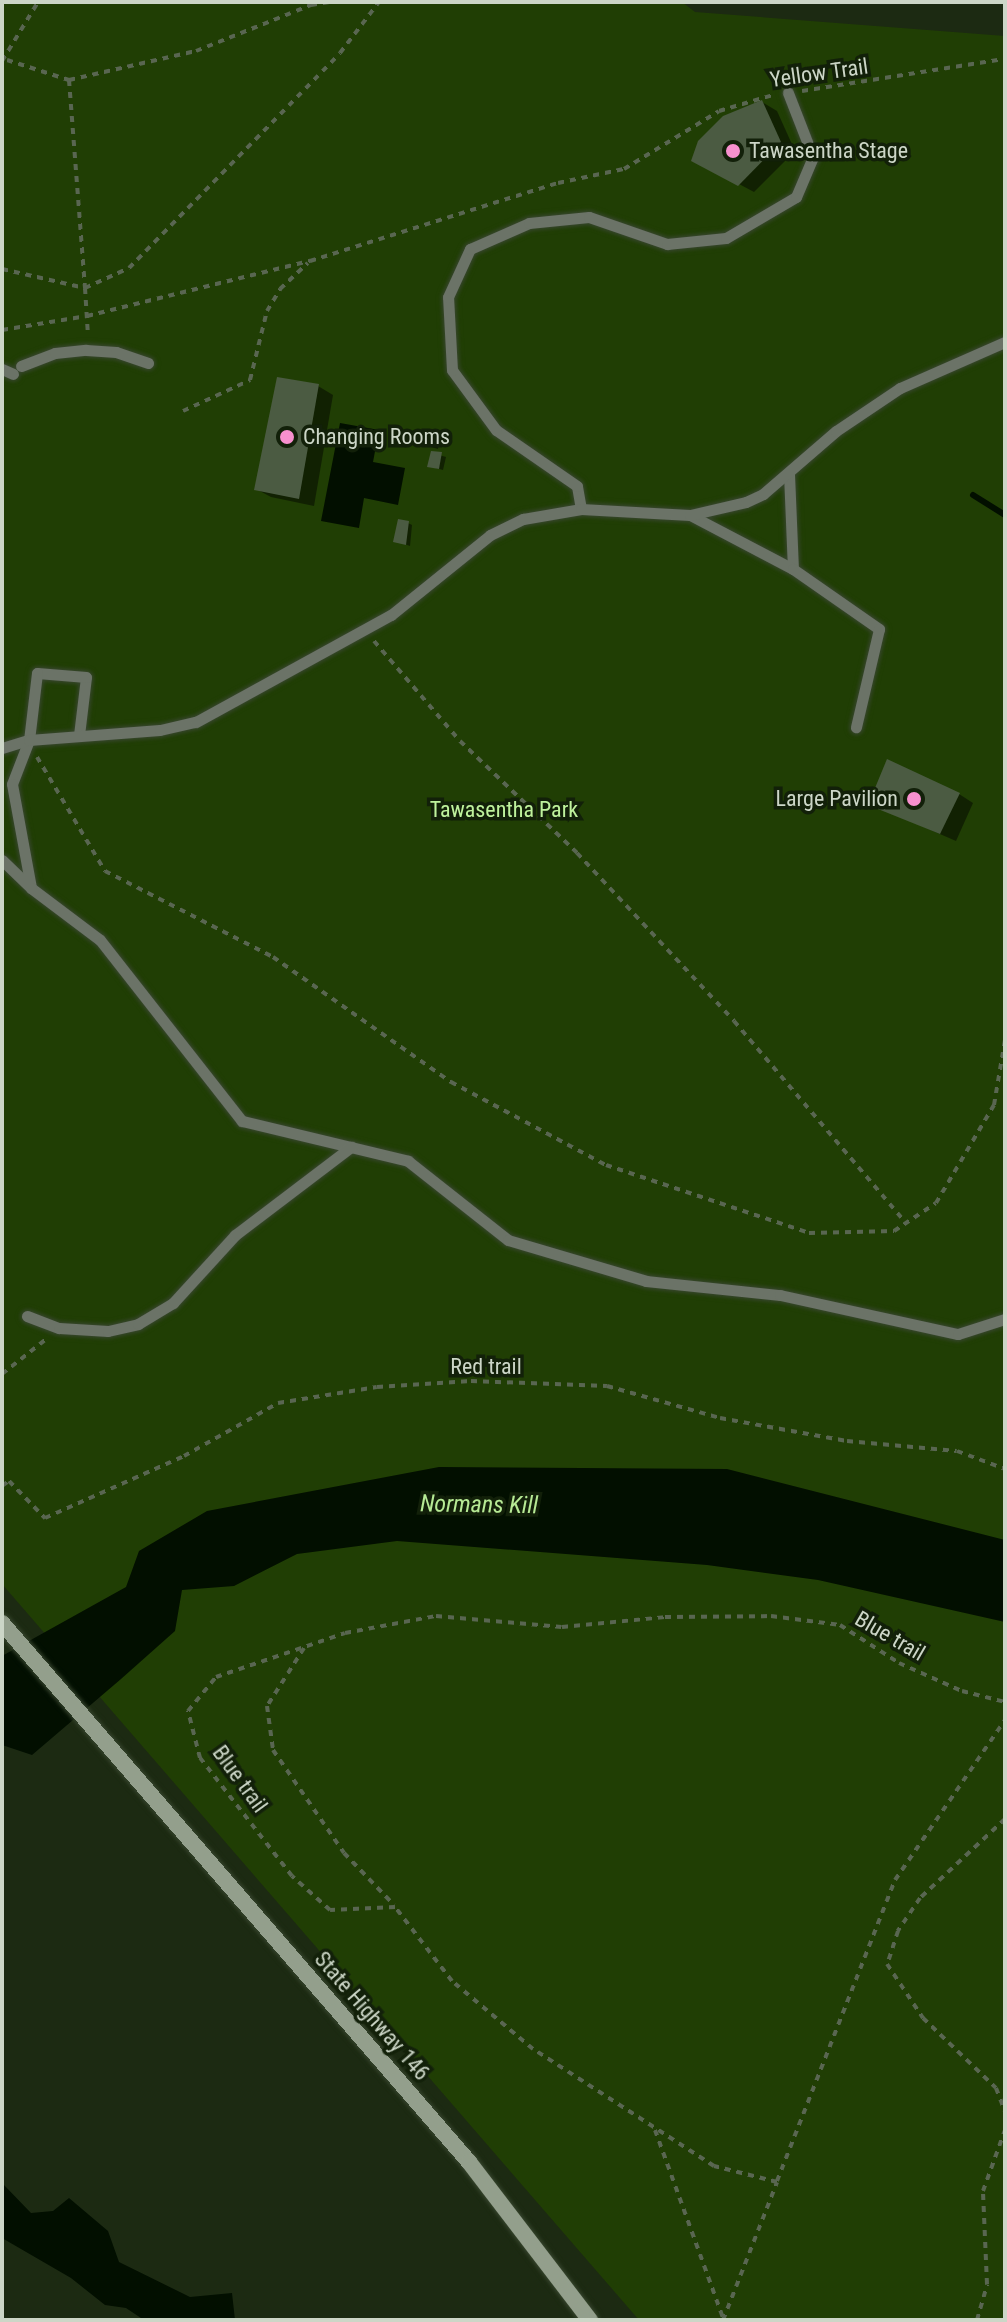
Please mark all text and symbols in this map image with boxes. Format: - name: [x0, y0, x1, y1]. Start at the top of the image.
- street label: Yellow Trail: [768, 53, 870, 93]
- place label: Tawasentha Stage: [749, 138, 908, 164]
- marker: Tawasentha Stage: [724, 142, 742, 160]
- place label: Changing Rooms: [303, 424, 450, 450]
- marker: Changing Rooms: [278, 428, 296, 446]
- place label: Large Pavilion: [776, 786, 898, 812]
- marker: Large Pavilion: [905, 790, 923, 808]
- park label: Tawasentha Park: [430, 797, 578, 823]
- street label: Red trail: [450, 1354, 522, 1380]
- water label: Normans Kill: [420, 1490, 538, 1520]
- street label: Blue trail: [850, 1605, 930, 1667]
- street label: Blue trail: [207, 1740, 273, 1818]
- street label: State Highway 146: [309, 1946, 435, 2086]

